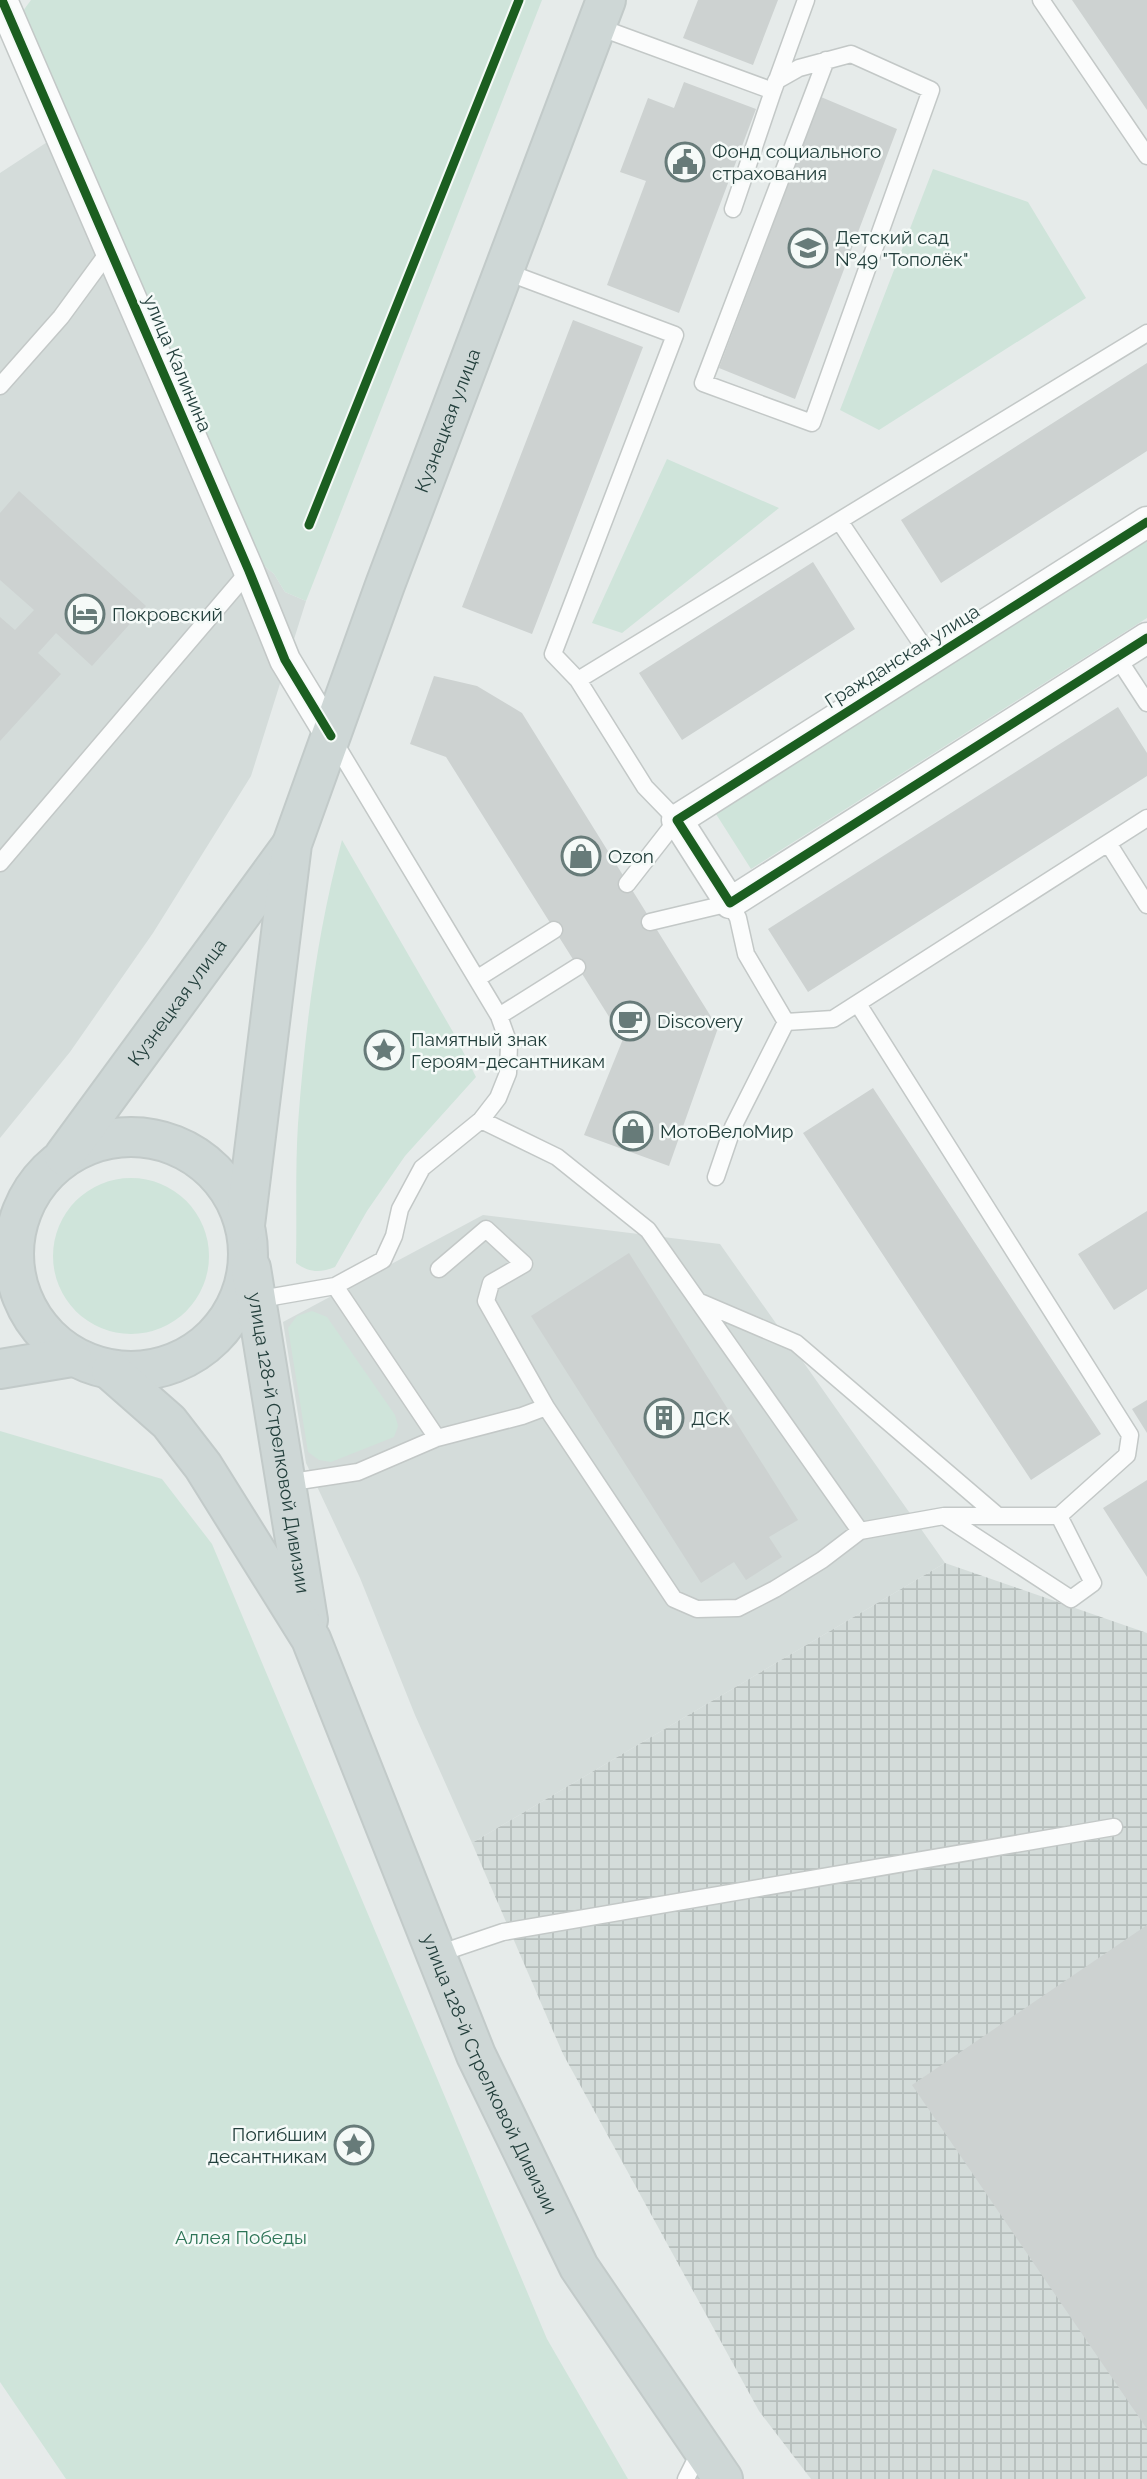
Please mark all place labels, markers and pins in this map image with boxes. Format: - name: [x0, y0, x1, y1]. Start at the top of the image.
- place label: Фонд социального страхования: [712, 140, 881, 184]
- public building icon: Фонд социального страхования: [664, 141, 706, 183]
- place label: Детский сад №49 "Тополёк": [835, 226, 968, 270]
- school or university icon: Детский сад №49 "Тополёк": [787, 227, 829, 269]
- hotel icon: Покровский: [64, 593, 106, 635]
- place label: Покровский: [112, 603, 223, 625]
- shop icon: Ozon: [560, 835, 602, 877]
- place label: Ozon: [608, 845, 654, 867]
- cafe icon: Discovery: [609, 1000, 651, 1042]
- place label: Discovery: [657, 1010, 743, 1032]
- place label: Памятный знак Героям-десантникам: [411, 1028, 605, 1072]
- place icon: Памятный знак Героям-десантникам: [363, 1029, 405, 1071]
- shop icon: МотоВелоМир: [612, 1110, 654, 1152]
- place label: МотоВелоМир: [660, 1120, 793, 1142]
- building icon: ДСК: [643, 1397, 685, 1439]
- place label: ДСК: [691, 1407, 730, 1429]
- place label: Погибшим десантникам: [208, 2123, 327, 2167]
- place icon: Погибшим десантникам: [333, 2124, 375, 2166]

